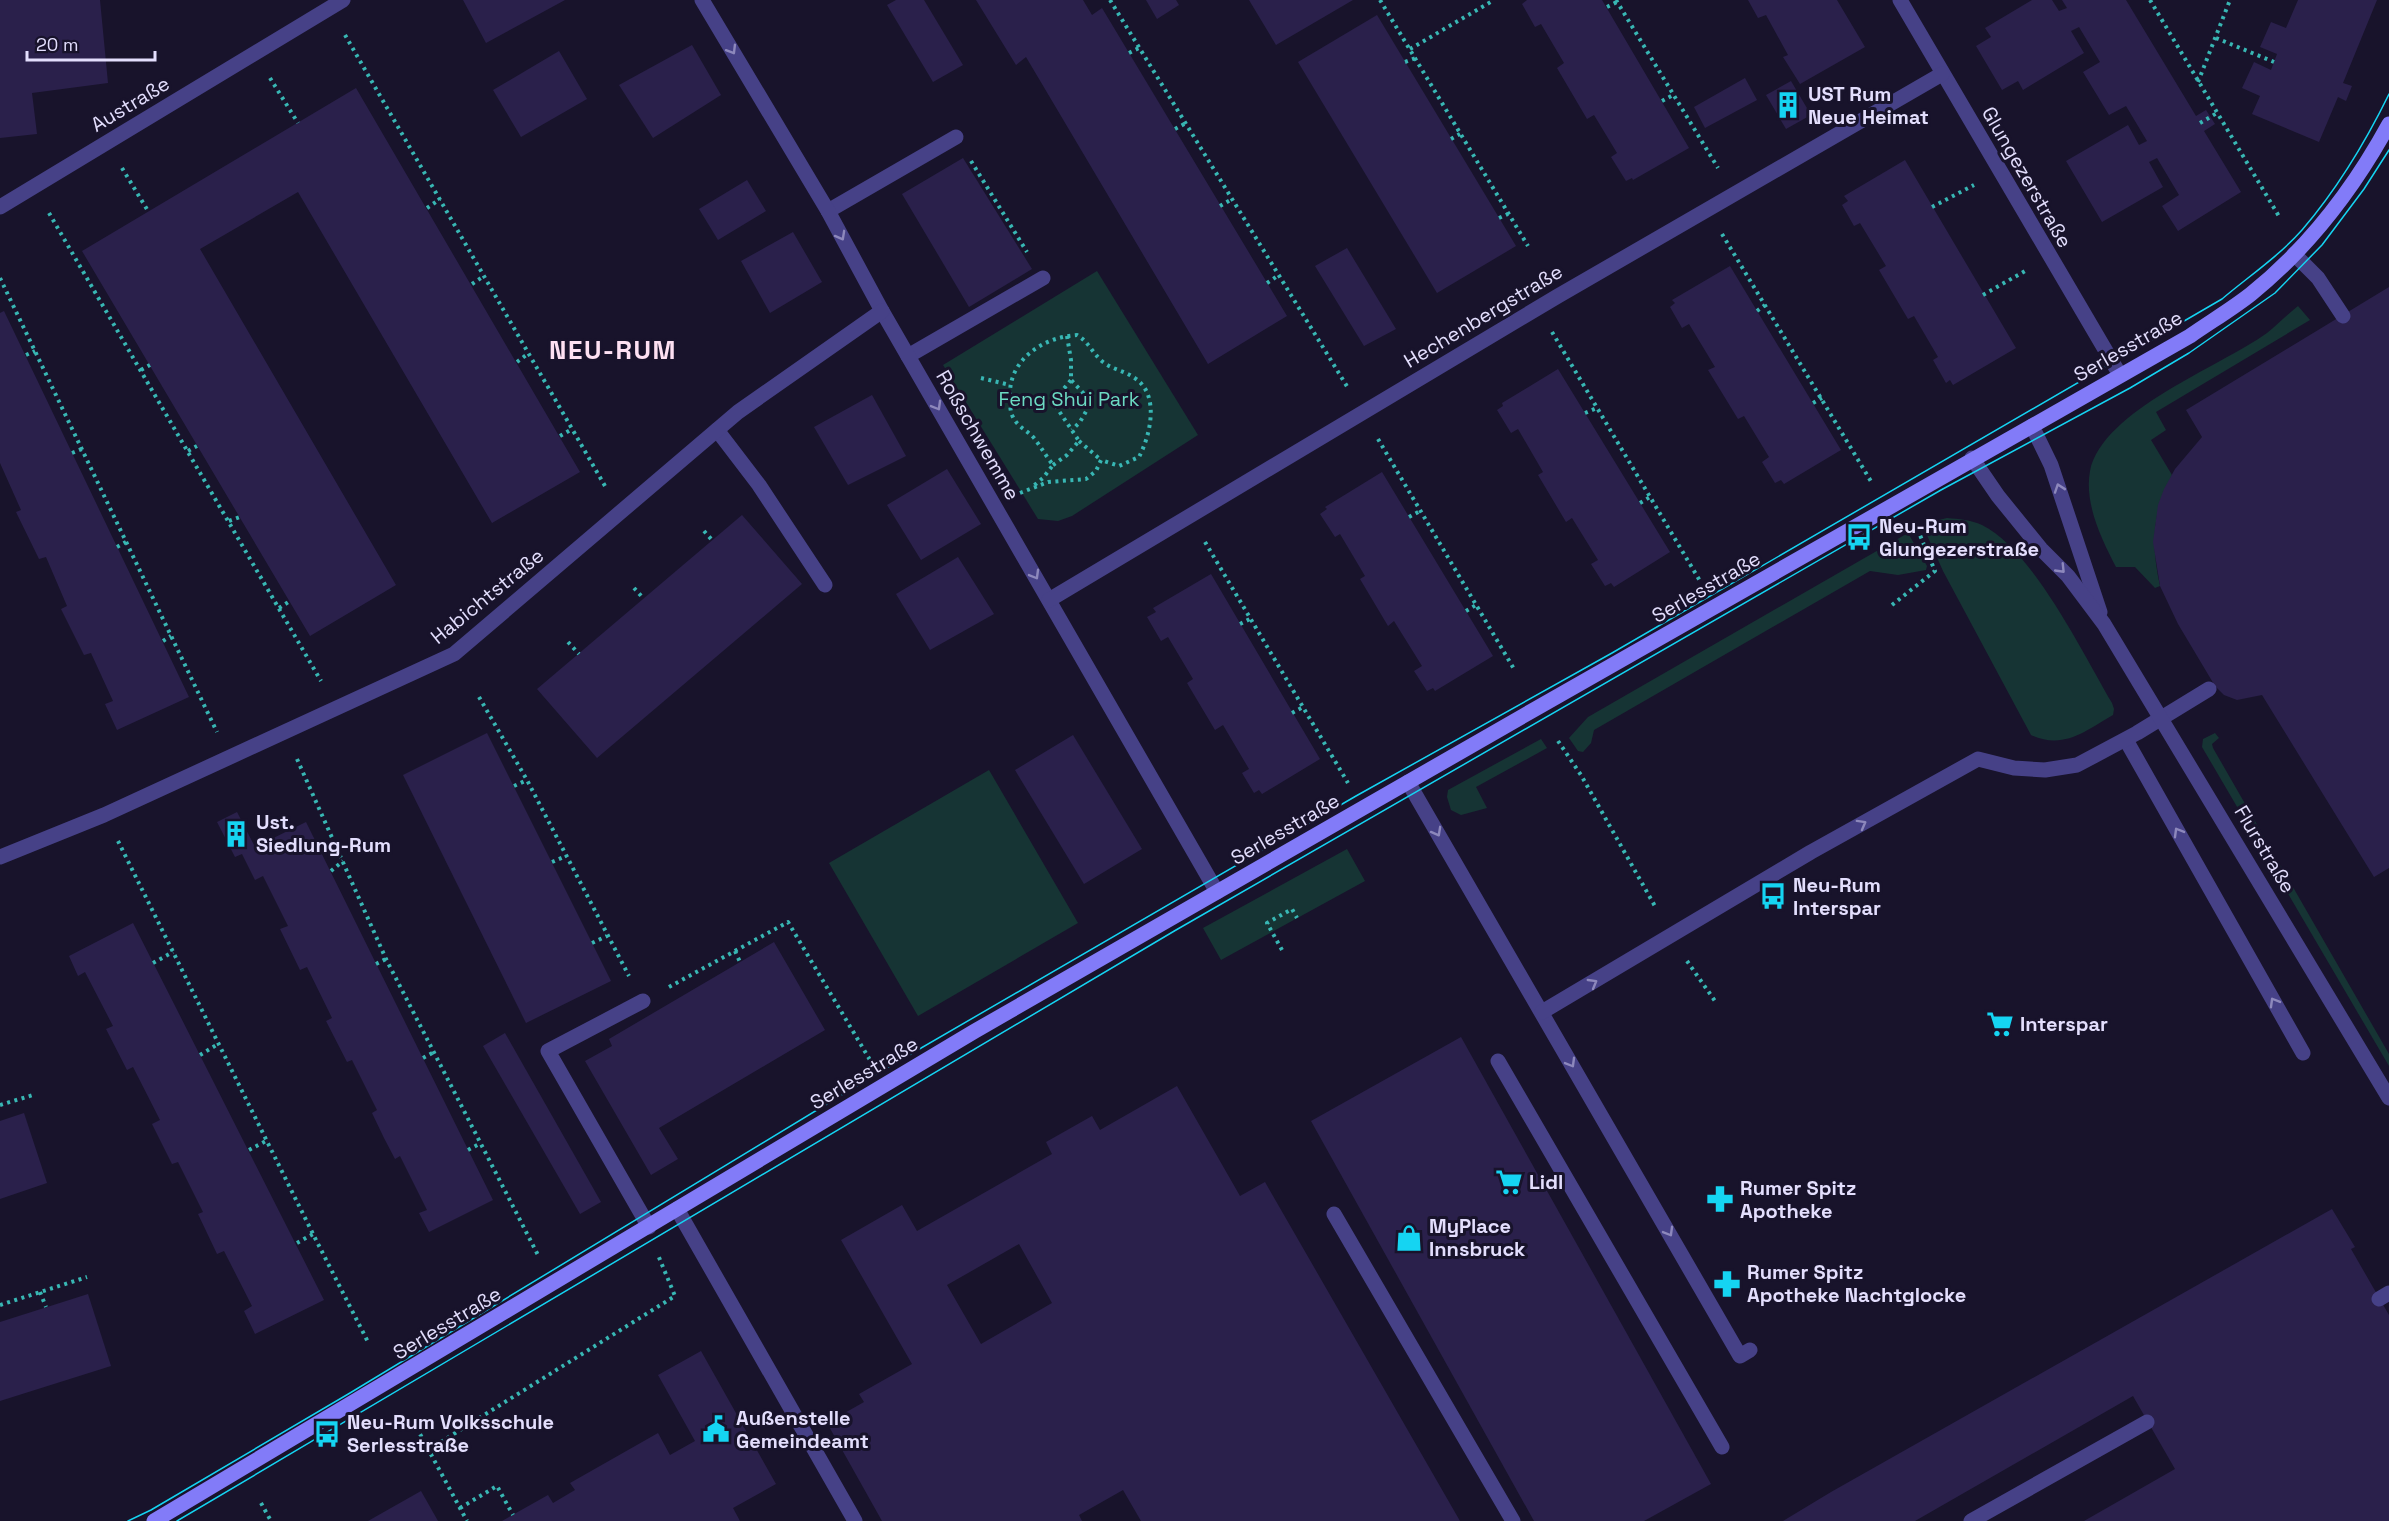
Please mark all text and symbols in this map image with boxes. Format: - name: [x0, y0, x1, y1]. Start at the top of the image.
- scale bar: [27, 24, 154, 62]
- text: 20 m: [36, 33, 79, 56]
- one-way arrow: [724, 44, 736, 54]
- street label: Austraße: [86, 70, 174, 138]
- place label: UST Rum Neue Heimat: [1808, 81, 1929, 130]
- building icon: UST Rum Neue Heimat: [1773, 90, 1803, 120]
- street label: Glungezerstraße: [1976, 102, 2078, 252]
- one-way arrow: [834, 230, 845, 241]
- street label: Hechenbergstraße: [1399, 258, 1567, 374]
- street label: Serlesstraße: [2069, 304, 2187, 388]
- district label: NEU-RUM: [549, 333, 677, 367]
- street label: Roßschwemme: [930, 365, 1026, 505]
- park label: Feng Shui Park: [999, 386, 1140, 412]
- one-way arrow: [930, 400, 941, 410]
- one-way arrow: [2053, 483, 2066, 494]
- place label: Neu-Rum Glungezerstraße: [1879, 513, 2039, 562]
- bus stop icon: Neu-Rum Glungezerstraße: [1844, 522, 1874, 552]
- street label: Habichtstraße: [425, 542, 549, 650]
- street label: Serlesstraße: [1647, 545, 1765, 629]
- one-way arrow: [2054, 563, 2065, 573]
- one-way arrow: [1027, 569, 1039, 579]
- street label: Serlesstraße: [1226, 787, 1344, 871]
- street label: Flurstraße: [2229, 800, 2301, 898]
- place label: Ust. Siedlung-Rum: [256, 809, 391, 858]
- building icon: Ust. Siedlung-Rum: [221, 819, 251, 849]
- one-way arrow: [1856, 820, 1866, 831]
- one-way arrow: [1430, 826, 1441, 836]
- one-way arrow: [2174, 828, 2185, 838]
- place label: Neu-Rum Interspar: [1793, 872, 1881, 921]
- bus stop icon: Neu-Rum Interspar: [1758, 881, 1788, 911]
- one-way arrow: [1586, 978, 1597, 990]
- one-way arrow: [2270, 998, 2282, 1008]
- supermarket icon: Interspar: [1985, 1009, 2015, 1039]
- place label: Interspar: [2020, 1011, 2108, 1037]
- street label: Serlesstraße: [805, 1031, 923, 1115]
- one-way arrow: [1564, 1057, 1575, 1067]
- supermarket icon: Lidl: [1494, 1167, 1524, 1197]
- place label: Lidl: [1529, 1169, 1563, 1195]
- place label: Rumer Spitz Apotheke: [1740, 1175, 1856, 1224]
- pharmacy icon: Rumer Spitz Apotheke: [1705, 1184, 1735, 1214]
- place label: MyPlace Innsbruck: [1429, 1213, 1525, 1262]
- shop icon: MyPlace Innsbruck: [1394, 1223, 1424, 1253]
- one-way arrow: [1661, 1226, 1673, 1236]
- place label: Rumer Spitz Apotheke Nachtglocke: [1747, 1259, 1966, 1308]
- pharmacy icon: Rumer Spitz Apotheke Nachtglocke: [1712, 1269, 1742, 1299]
- street label: Serlesstraße: [388, 1281, 506, 1365]
- place label: Außenstelle Gemeindeamt: [736, 1405, 869, 1454]
- place label: Neu-Rum Volksschule Serlesstraße: [347, 1409, 554, 1458]
- public building icon: Außenstelle Gemeindeamt: [701, 1414, 731, 1444]
- bus stop icon: Neu-Rum Volksschule Serlesstraße: [312, 1419, 342, 1449]

